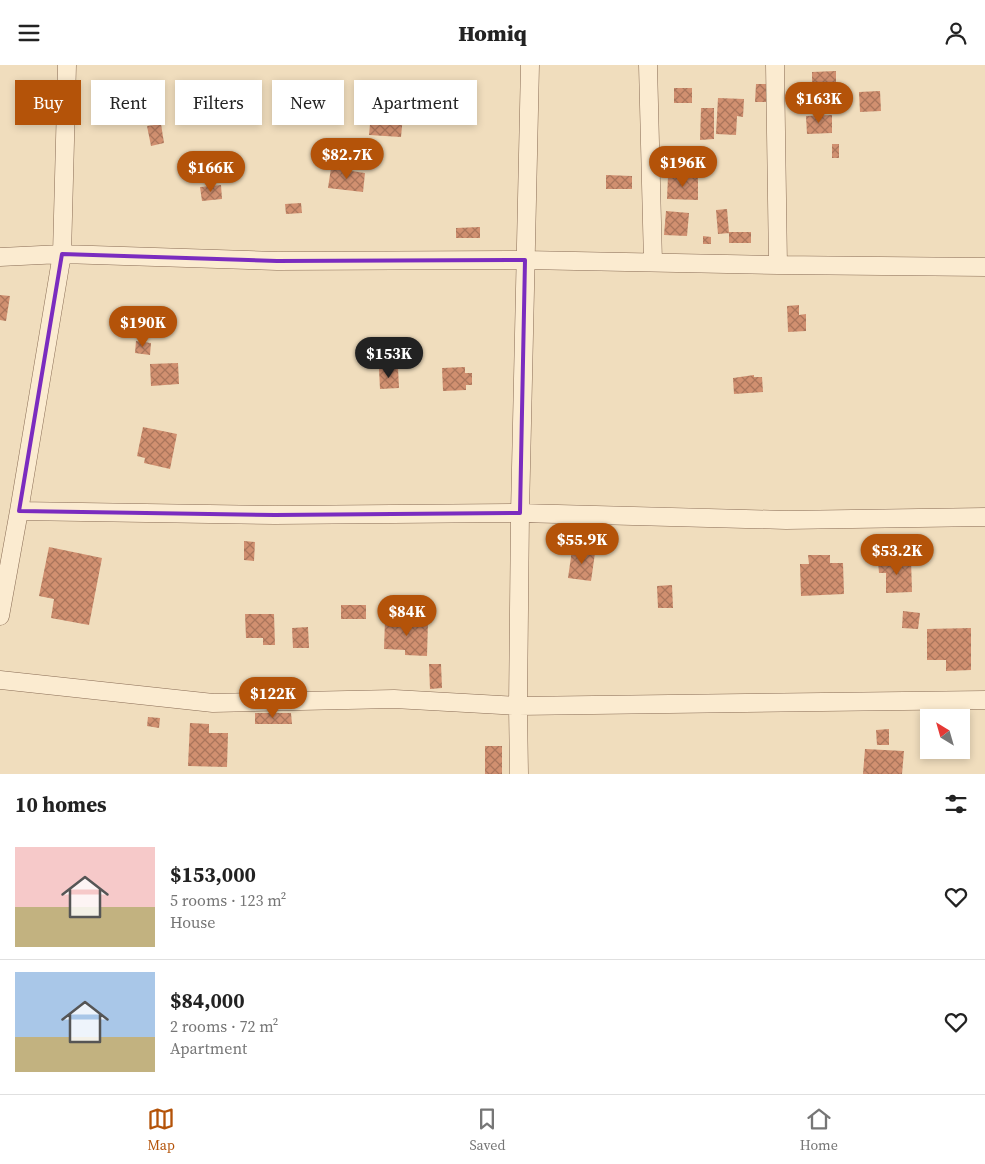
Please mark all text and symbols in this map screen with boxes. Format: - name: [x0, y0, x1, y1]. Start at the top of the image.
- text: Homiq: [458, 18, 527, 48]
- icon: menu: [15, 19, 43, 47]
- icon: person: [942, 19, 970, 47]
- chip: Buy: [15, 80, 81, 125]
- chip: Rent: [91, 80, 165, 125]
- chip: Filters: [175, 80, 262, 125]
- chip: New: [272, 80, 344, 125]
- chip: Apartment: [354, 80, 477, 125]
- pin: $163K: [784, 82, 854, 124]
- text: $163K: [796, 87, 842, 109]
- pin: $82.7K: [306, 137, 388, 180]
- text: $82.7K: [322, 143, 372, 165]
- pin: $196K: [648, 145, 718, 188]
- pin: $166K: [176, 151, 246, 193]
- text: $196K: [660, 151, 706, 173]
- text: $166K: [188, 156, 234, 178]
- pin: $190K: [108, 305, 178, 348]
- text: $190K: [120, 311, 166, 333]
- pin: $153K: [354, 337, 424, 379]
- text: $153K: [366, 342, 412, 364]
- pin: $55.9K: [541, 523, 623, 565]
- text: $55.9K: [557, 528, 607, 550]
- pin: $53.2K: [856, 533, 938, 576]
- text: $53.2K: [872, 539, 922, 561]
- pin: $84K: [377, 595, 437, 637]
- text: $84K: [388, 600, 426, 622]
- pin: $122K: [238, 677, 308, 719]
- text: $122K: [250, 682, 296, 704]
- north arrow: [920, 709, 970, 759]
- map controls: [920, 709, 970, 759]
- text: 10 homes: [15, 790, 107, 819]
- icon: filters: [942, 790, 970, 818]
- text: $153,000: [170, 860, 256, 889]
- icon: home: [55, 867, 115, 927]
- icon: heart: [942, 883, 970, 911]
- text: 5 rooms · 123 m²: [170, 889, 286, 911]
- text: House: [170, 911, 215, 933]
- text: $84,000: [170, 986, 245, 1015]
- icon: home: [55, 992, 115, 1052]
- icon: heart: [942, 1008, 970, 1036]
- text: 2 rooms · 72 m²: [170, 1015, 278, 1037]
- text: Apartment: [170, 1037, 247, 1059]
- tab: Map: [147, 1105, 175, 1155]
- tab: Saved: [469, 1105, 505, 1155]
- tab: Home: [800, 1105, 838, 1155]

